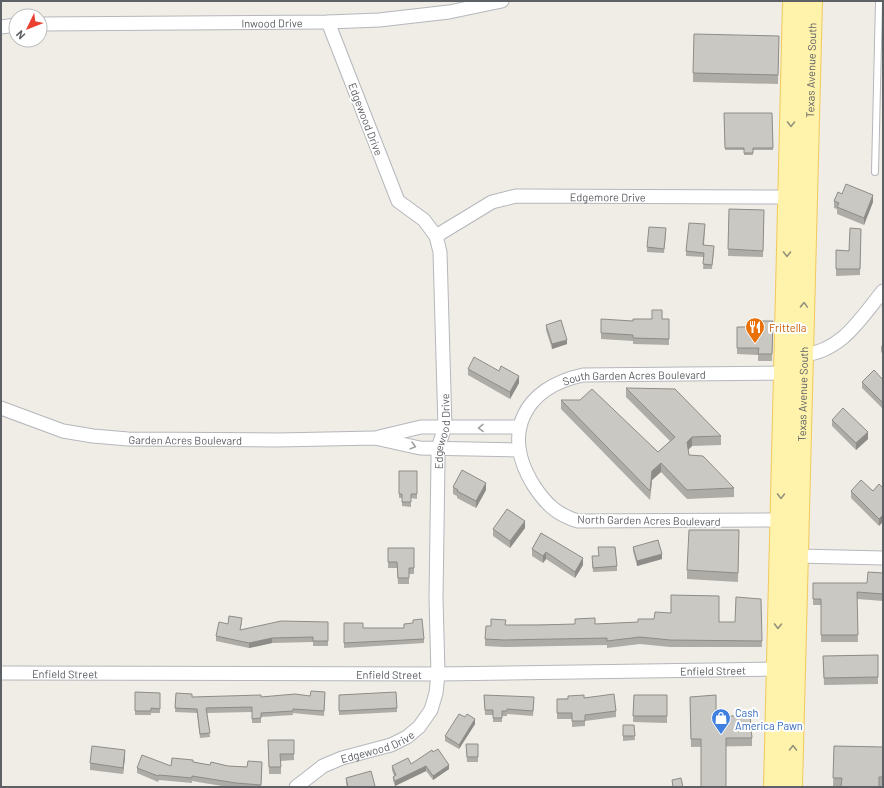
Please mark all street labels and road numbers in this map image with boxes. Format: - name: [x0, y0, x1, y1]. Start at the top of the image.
- street label: Inwood Drive: [241, 16, 303, 29]
- street label: Texas Avenue South: [803, 22, 818, 118]
- street label: Edgewood Drive: [346, 81, 386, 157]
- street label: Edgemore Drive: [570, 190, 646, 203]
- street label: Texas Avenue South: [794, 346, 810, 442]
- street label: South Garden Acres Boulevard: [560, 367, 706, 387]
- street label: Edgewood Drive: [431, 393, 451, 469]
- street label: Garden Acres Boulevard: [129, 433, 242, 446]
- street label: North Garden Acres Boulevard: [577, 512, 721, 528]
- street label: Enfield Street: [680, 663, 746, 677]
- street label: Enfield Street: [32, 667, 98, 680]
- street label: Enfield Street: [356, 667, 422, 680]
- street label: Edgewood Drive: [339, 727, 417, 765]

